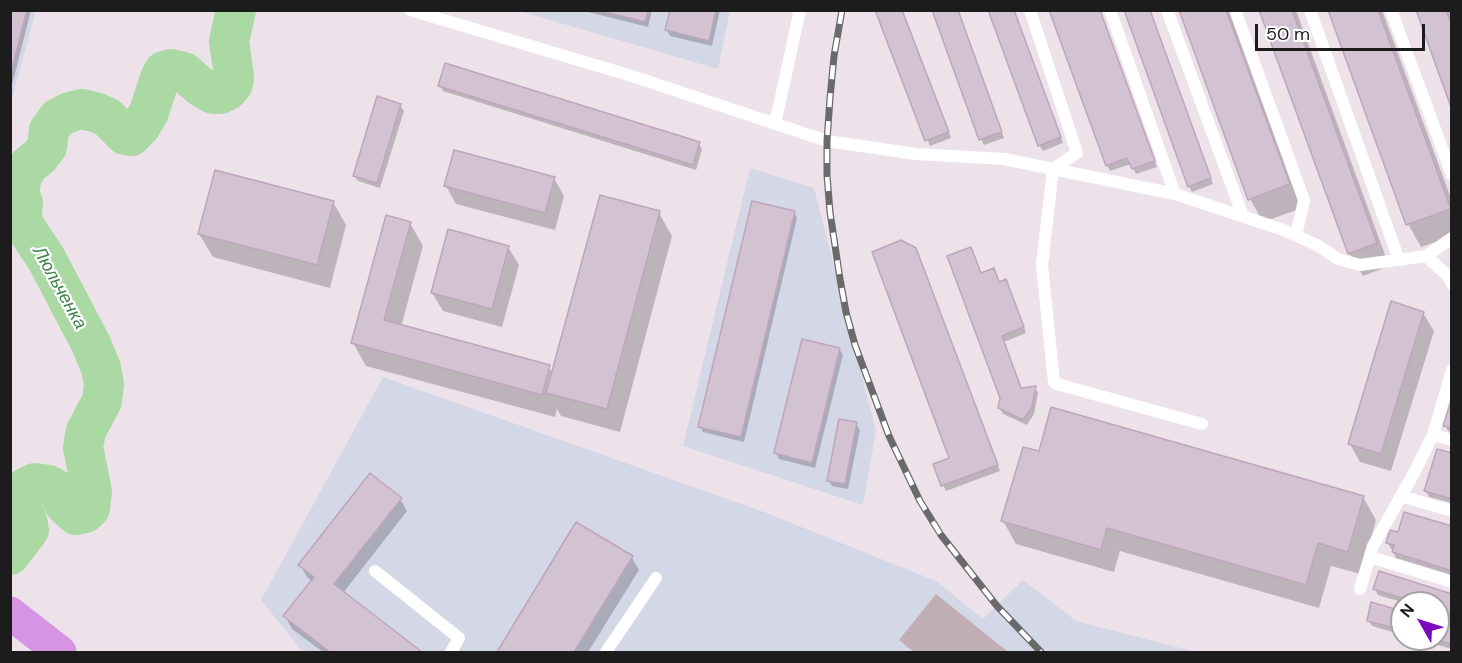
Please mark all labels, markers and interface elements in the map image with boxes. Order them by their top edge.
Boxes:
scale bar [1258,12,1428,50]
text: 50 m [1266,22,1310,46]
water label: Люльченка [27,243,91,333]
north arrow [1390,591,1450,651]
text: N [1395,599,1419,622]

